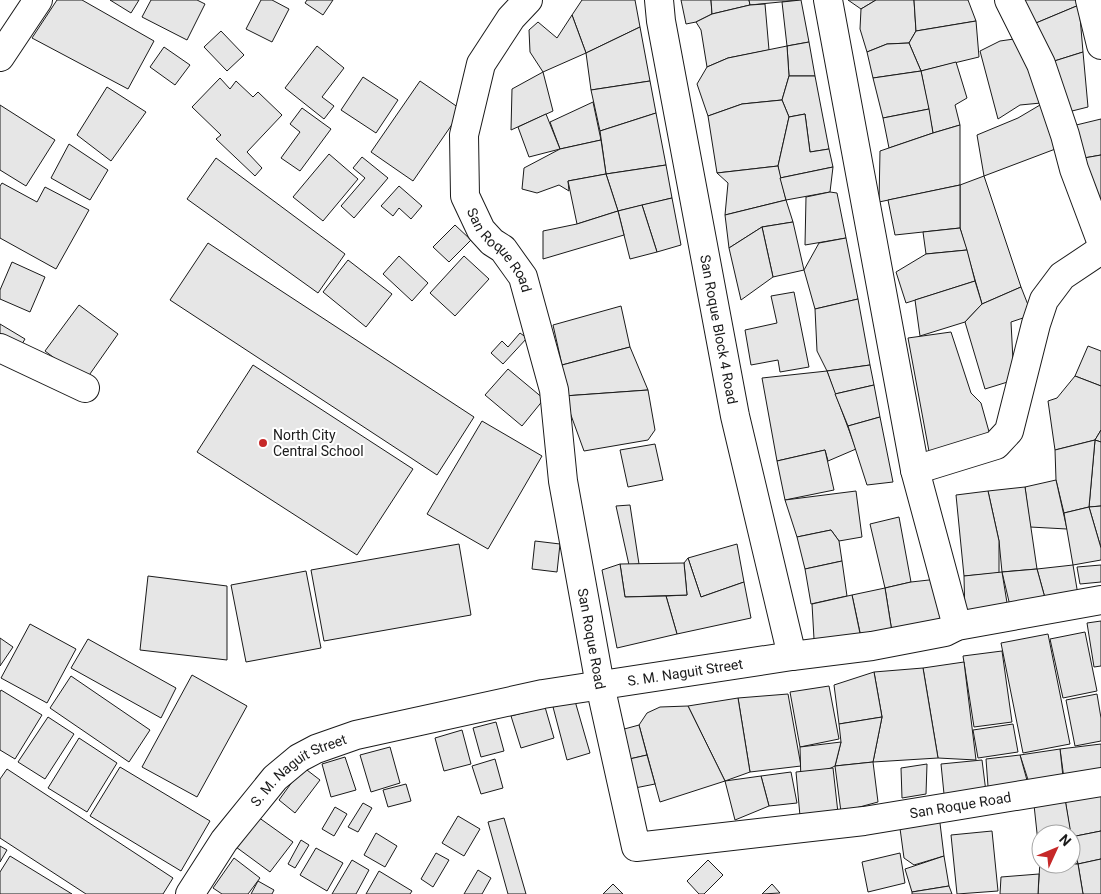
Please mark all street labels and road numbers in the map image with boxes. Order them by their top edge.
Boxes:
street label: San Roque Road [464,205,535,294]
street label: San Roque Block 4 Road [697,253,741,406]
street label: San Roque Road [575,587,609,691]
street label: S. M. Naguit Street [626,656,744,689]
street label: S. M. Naguit Street [247,731,349,810]
street label: San Roque Road [908,789,1012,821]

